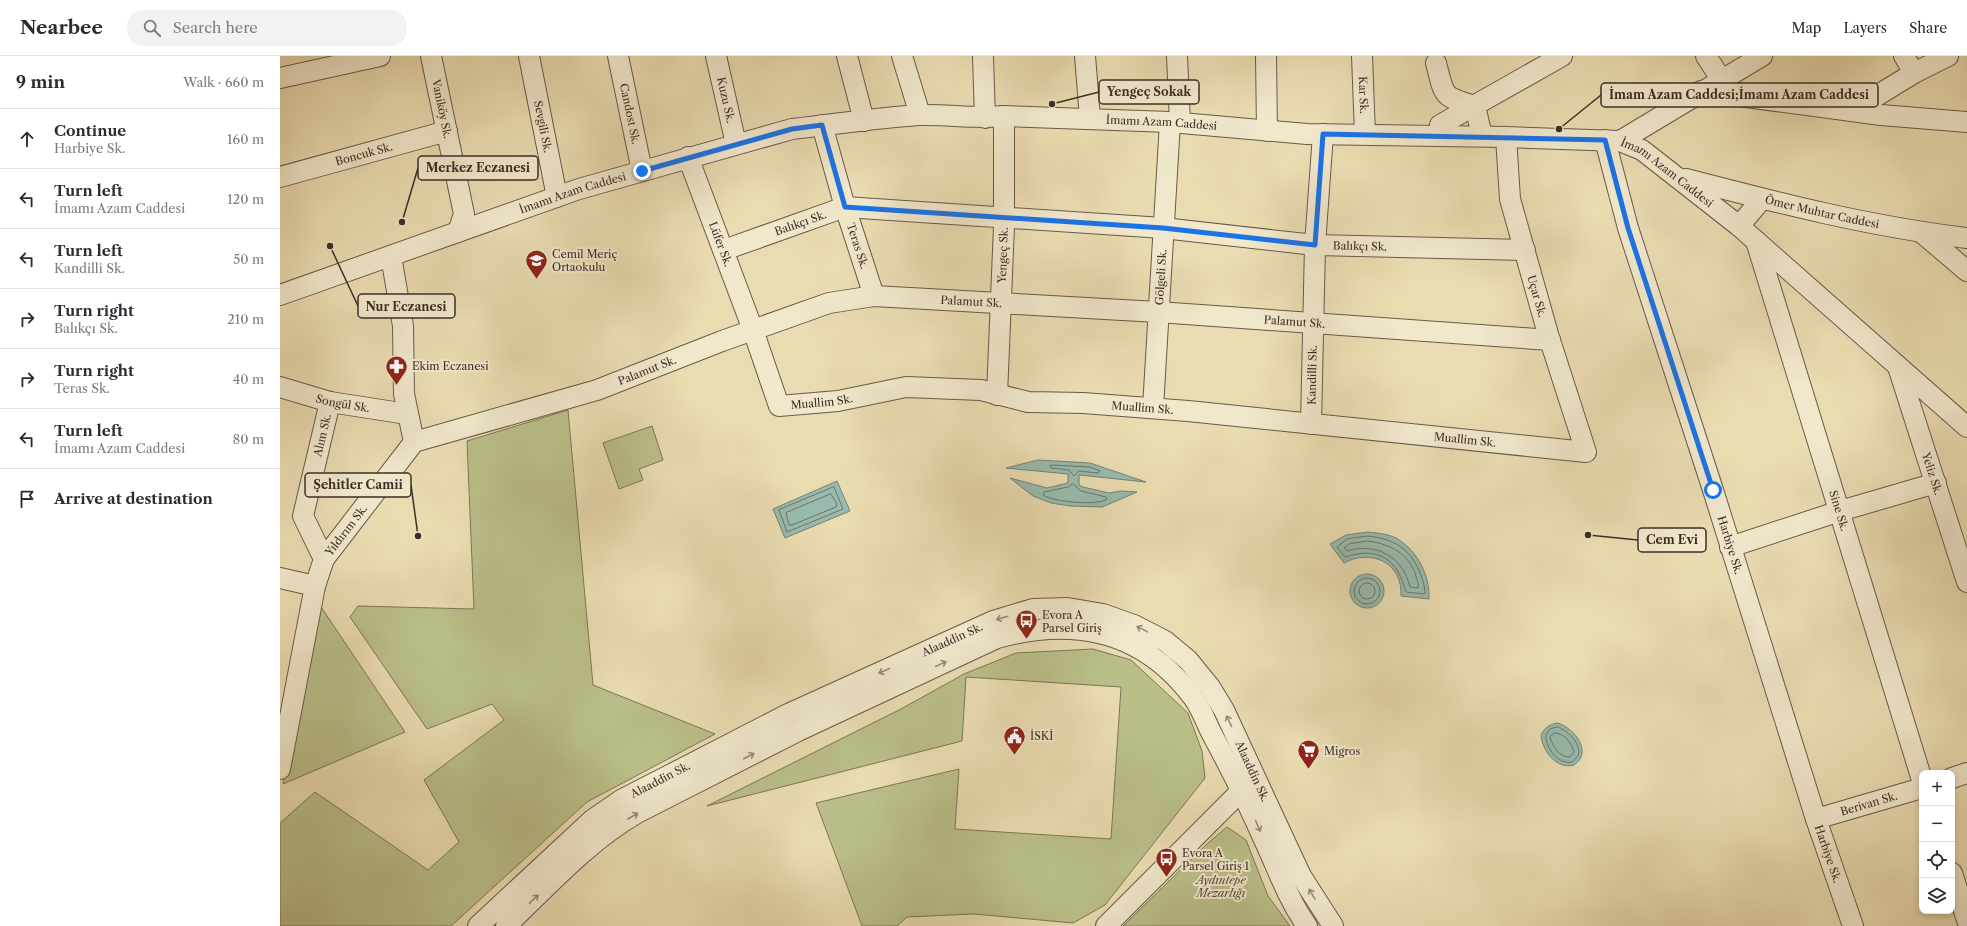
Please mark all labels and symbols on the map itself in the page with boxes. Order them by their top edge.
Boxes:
street label: Kuzu Sk. [714,76,738,124]
street label: Kar Sk. [1356,76,1371,114]
street label: Vaniköy Sk. [429,77,455,140]
callout: Yengeç Sokak [1099,80,1199,104]
street label: Candost Sk. [617,82,643,146]
callout: İmam Azam Caddesi;İmamı Azam Caddesi [1601,83,1878,107]
text: Yengeç Sokak [1106,84,1192,99]
text: İmam Azam Caddesi;İmamı Azam Caddesi [1609,86,1870,102]
street label: Sevgili Sk. [531,99,555,154]
street label: İmamı Azam Caddesi [1106,112,1218,133]
street label: İmamı Azam Caddesi [1619,134,1717,211]
street label: Boncuk Sk. [334,139,394,168]
callout: Merkez Eczanesi [418,156,538,180]
text: Merkez Eczanesi [426,160,531,175]
route end [633,162,651,180]
street label: İmamı Azam Caddesi [517,169,628,217]
street label: Ömer Muhtar Caddesi [1763,191,1881,231]
street label: Balıkçı Sk. [772,207,828,239]
street label: Lüfer Sk. [706,220,736,269]
street label: Teras Sk. [844,221,872,271]
street label: Yengeç Sk. [995,227,1011,284]
street label: Balıkçı Sk. [1333,238,1387,254]
school or university icon: Cemil Meriç Ortaokulu [524,247,550,280]
place label: Cemil Meriç Ortaokulu [552,247,617,274]
street label: Gölgeli Sk. [1152,249,1169,306]
street label: Uçar Sk. [1524,273,1550,319]
street label: Palamut Sk. [940,293,1003,310]
callout: Nur Eczanesi [358,294,455,318]
text: Nur Eczanesi [365,299,447,314]
street label: Palamut Sk. [1263,313,1326,331]
street label: Kandilli Sk. [1304,345,1320,405]
pharmacy icon: Ekim Eczanesi [383,353,409,386]
street label: Palamut Sk. [616,353,678,388]
place label: Ekim Eczanesi [412,359,489,373]
street label: Songül Sk. [314,391,371,415]
street label: Muallim Sk. [790,391,854,412]
street label: Muallim Sk. [1111,398,1174,417]
street label: Alım Sk. [310,412,334,459]
street label: Muallim Sk. [1433,429,1497,450]
street label: Yeliz Sk. [1919,450,1946,497]
callout: Şehitler Camii [305,473,411,497]
text: Şehitler Camii [313,477,403,492]
route start [1704,481,1722,499]
street label: Sine Sk. [1826,488,1852,533]
street label: Yıldırım Sk. [321,502,370,559]
street label: Harbiye Sk. [1714,514,1746,576]
callout: Cem Evi [1638,528,1706,552]
text: Cem Evi [1646,532,1699,547]
bus stop icon: Evora A Parsel Giriş [1014,608,1040,641]
place label: Evora A Parsel Giriş [1042,608,1102,635]
one-way arrow [996,615,1009,622]
street label: Alaaddin Sk. [919,620,985,660]
one-way arrow [1136,625,1148,632]
one-way arrow [935,660,947,667]
one-way arrow [878,668,890,675]
one-way arrow [1225,715,1232,727]
public building icon: İSKİ [1001,723,1027,756]
place label: İSKİ [1030,728,1053,743]
street label: Alaaddin Sk. [1232,738,1273,804]
supermarket icon: Migros [1296,738,1322,771]
place label: Migros [1324,744,1360,758]
one-way arrow [742,752,754,760]
street label: Alaaddin Sk. [627,759,693,801]
street label: Berivan Sk. [1839,789,1899,819]
one-way arrow [627,811,639,819]
one-way arrow [1255,819,1262,831]
street label: Harbiye Sk. [1812,823,1845,885]
bus stop icon: Evora A Parsel Giriş 1 [1154,846,1180,879]
place label: Evora A Parsel Giriş 1 [1182,846,1250,873]
park label: Aydıntepe Mezarlığı [1194,873,1246,900]
one-way arrow [1307,888,1315,900]
one-way arrow [529,894,539,904]

